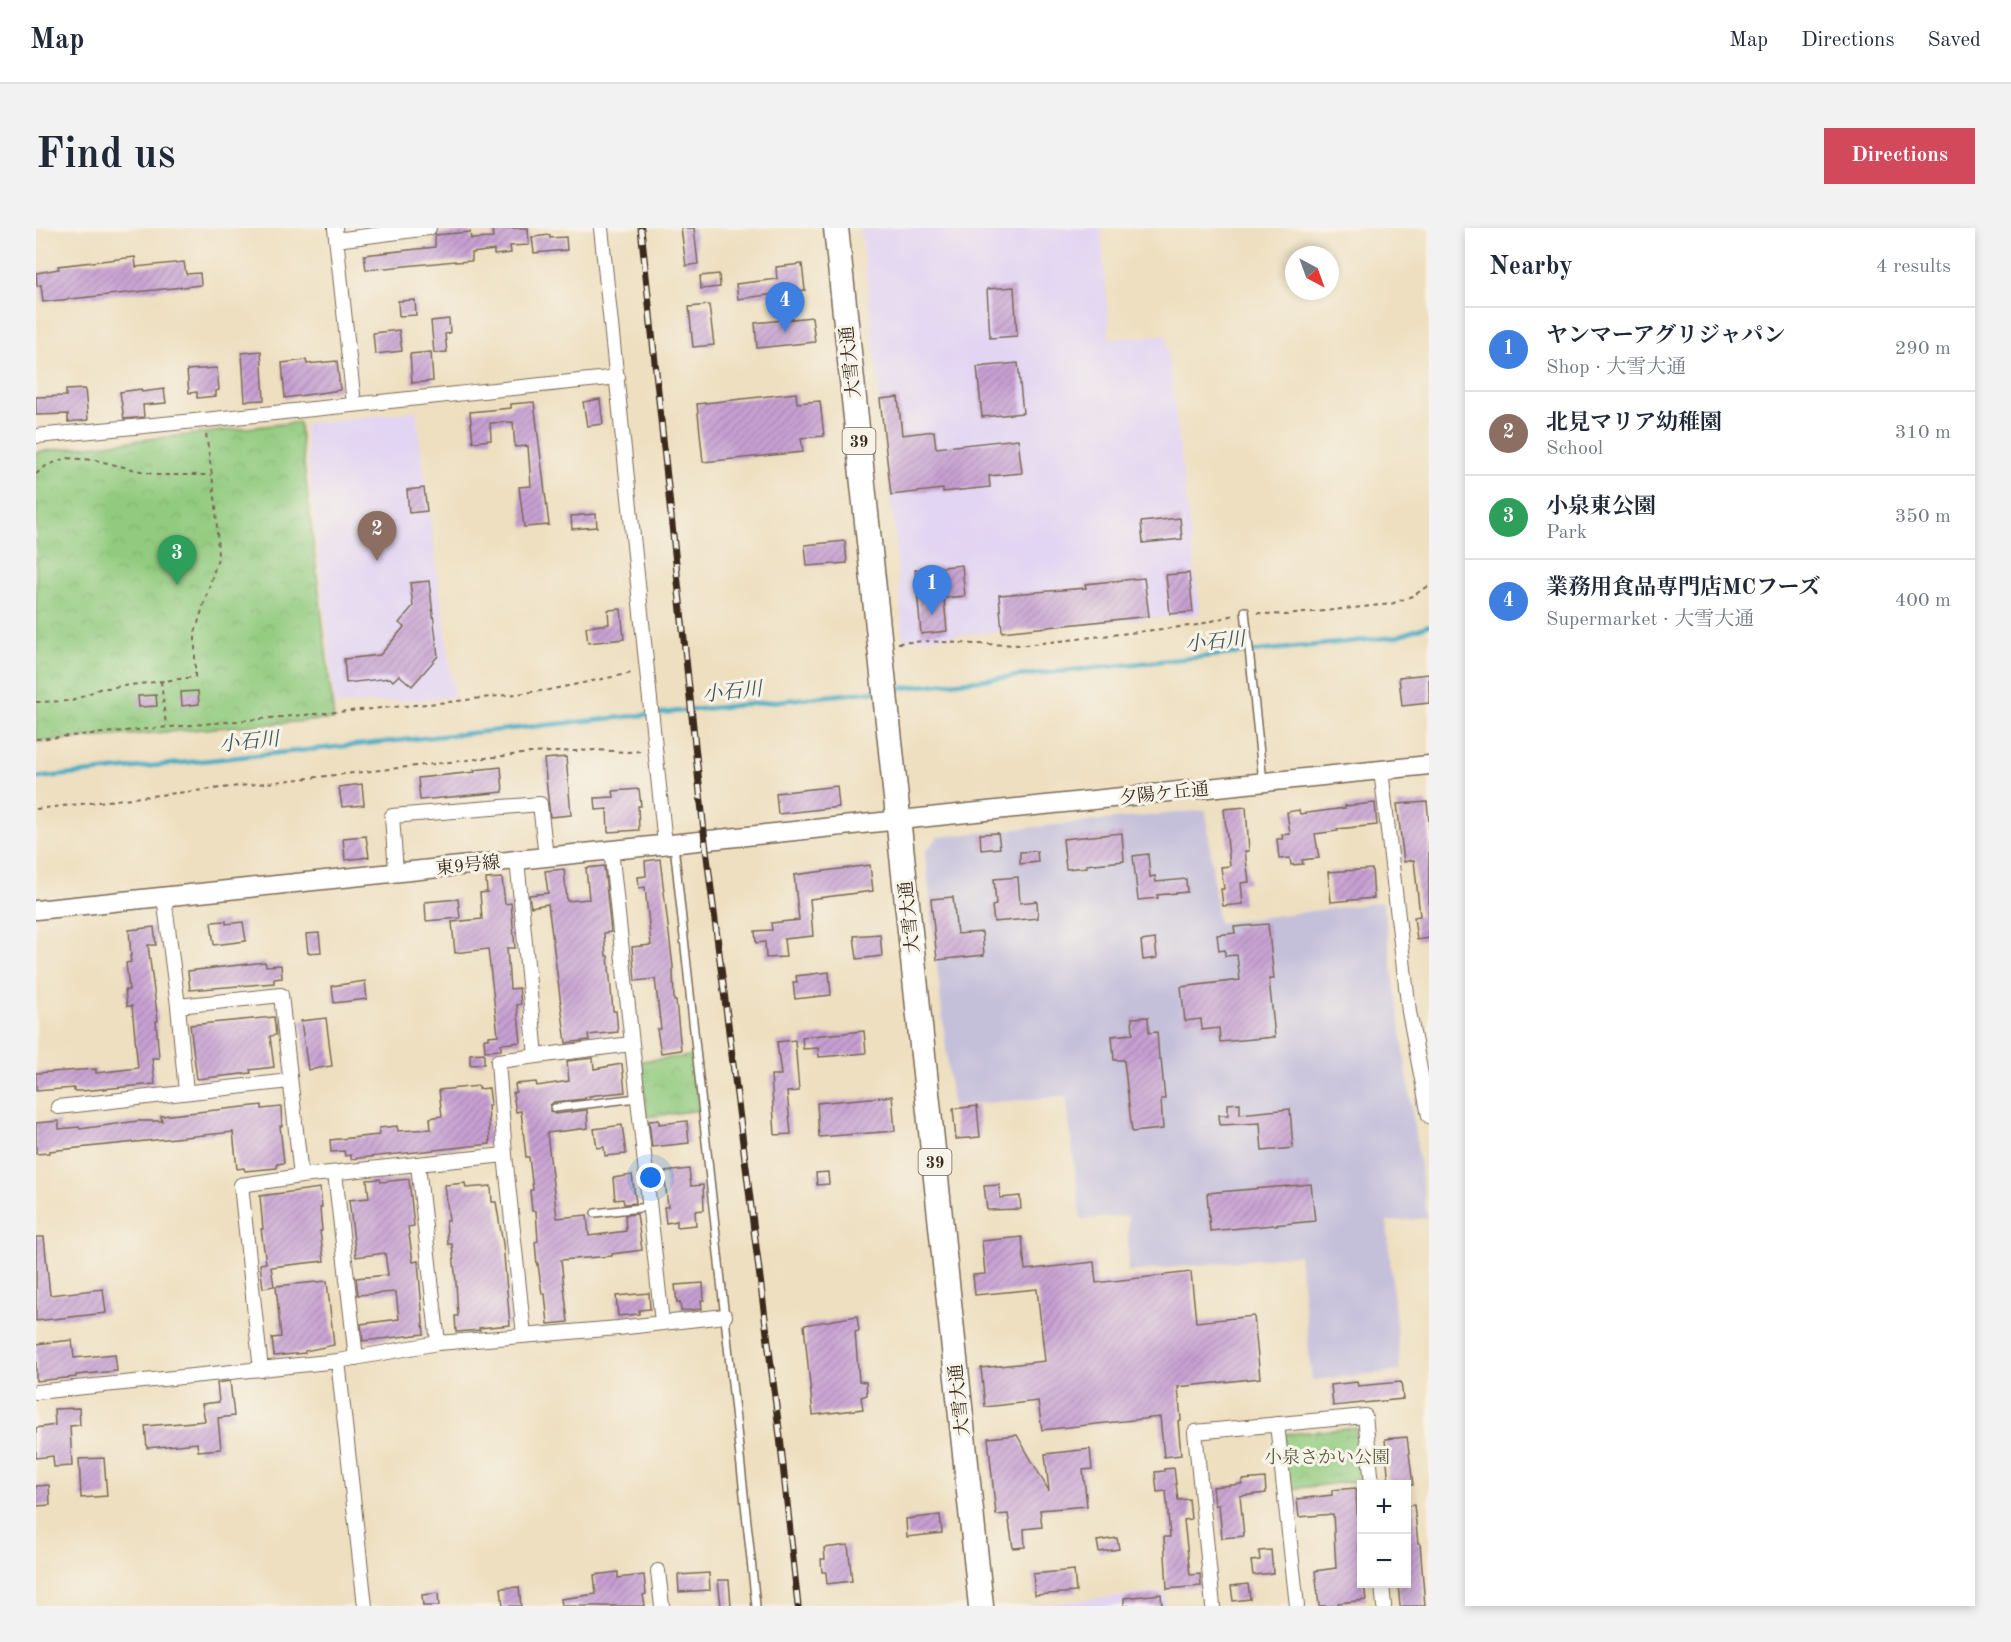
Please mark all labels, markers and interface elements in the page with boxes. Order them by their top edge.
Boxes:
text: Map [30,27,84,55]
text: Map [1729,30,1768,51]
text: Directions [1801,30,1895,51]
text: Saved [1928,30,1981,51]
button: Directions [1824,128,1975,184]
text: Find us [36,135,175,177]
north arrow [1285,246,1339,300]
text: Nearby [1489,254,1573,280]
text: 4 results [1876,257,1951,277]
pin: 4 [766,282,804,332]
street label: 大雪大通 [836,325,864,399]
text: ヤンマーアグリジャパン [1546,325,1786,347]
text: 1 [1503,339,1514,359]
text: 290 m [1895,339,1951,359]
text: Shop · 大雪大通 [1546,358,1686,378]
text: 北見マリア幼稚園 [1546,412,1722,434]
text: 2 [1503,423,1514,443]
text: 310 m [1895,423,1951,443]
road number: 39 [842,428,876,454]
text: School [1546,439,1603,459]
text: 小泉東公園 [1546,496,1656,518]
text: 3 [1503,507,1514,527]
text: 350 m [1895,507,1951,527]
pin: 2 [358,512,396,561]
text: Park [1546,523,1587,543]
pin: 3 [158,536,196,585]
pin: 1 [912,566,952,615]
text: 業務用食品専門店MCフーズ [1546,577,1820,599]
text: 4 [1503,591,1514,611]
text: 400 m [1895,591,1951,611]
text: Supermarket · 大雪大通 [1546,610,1754,630]
water label: 小石川 [1184,628,1248,656]
water label: 小石川 [701,678,765,706]
water label: 小石川 [218,728,282,756]
street label: 夕陽ケ丘通 [1118,778,1210,808]
street label: 東9号線 [435,852,501,878]
street label: 大雪大通 [895,880,923,954]
road number: 39 [918,1149,952,1175]
your location [636,1163,665,1192]
street label: 大雪大通 [945,1363,973,1437]
park label: 小泉さかい公園 [1264,1447,1390,1467]
map controls [1357,1480,1411,1588]
button: + [1357,1480,1411,1534]
button: − [1357,1534,1411,1588]

